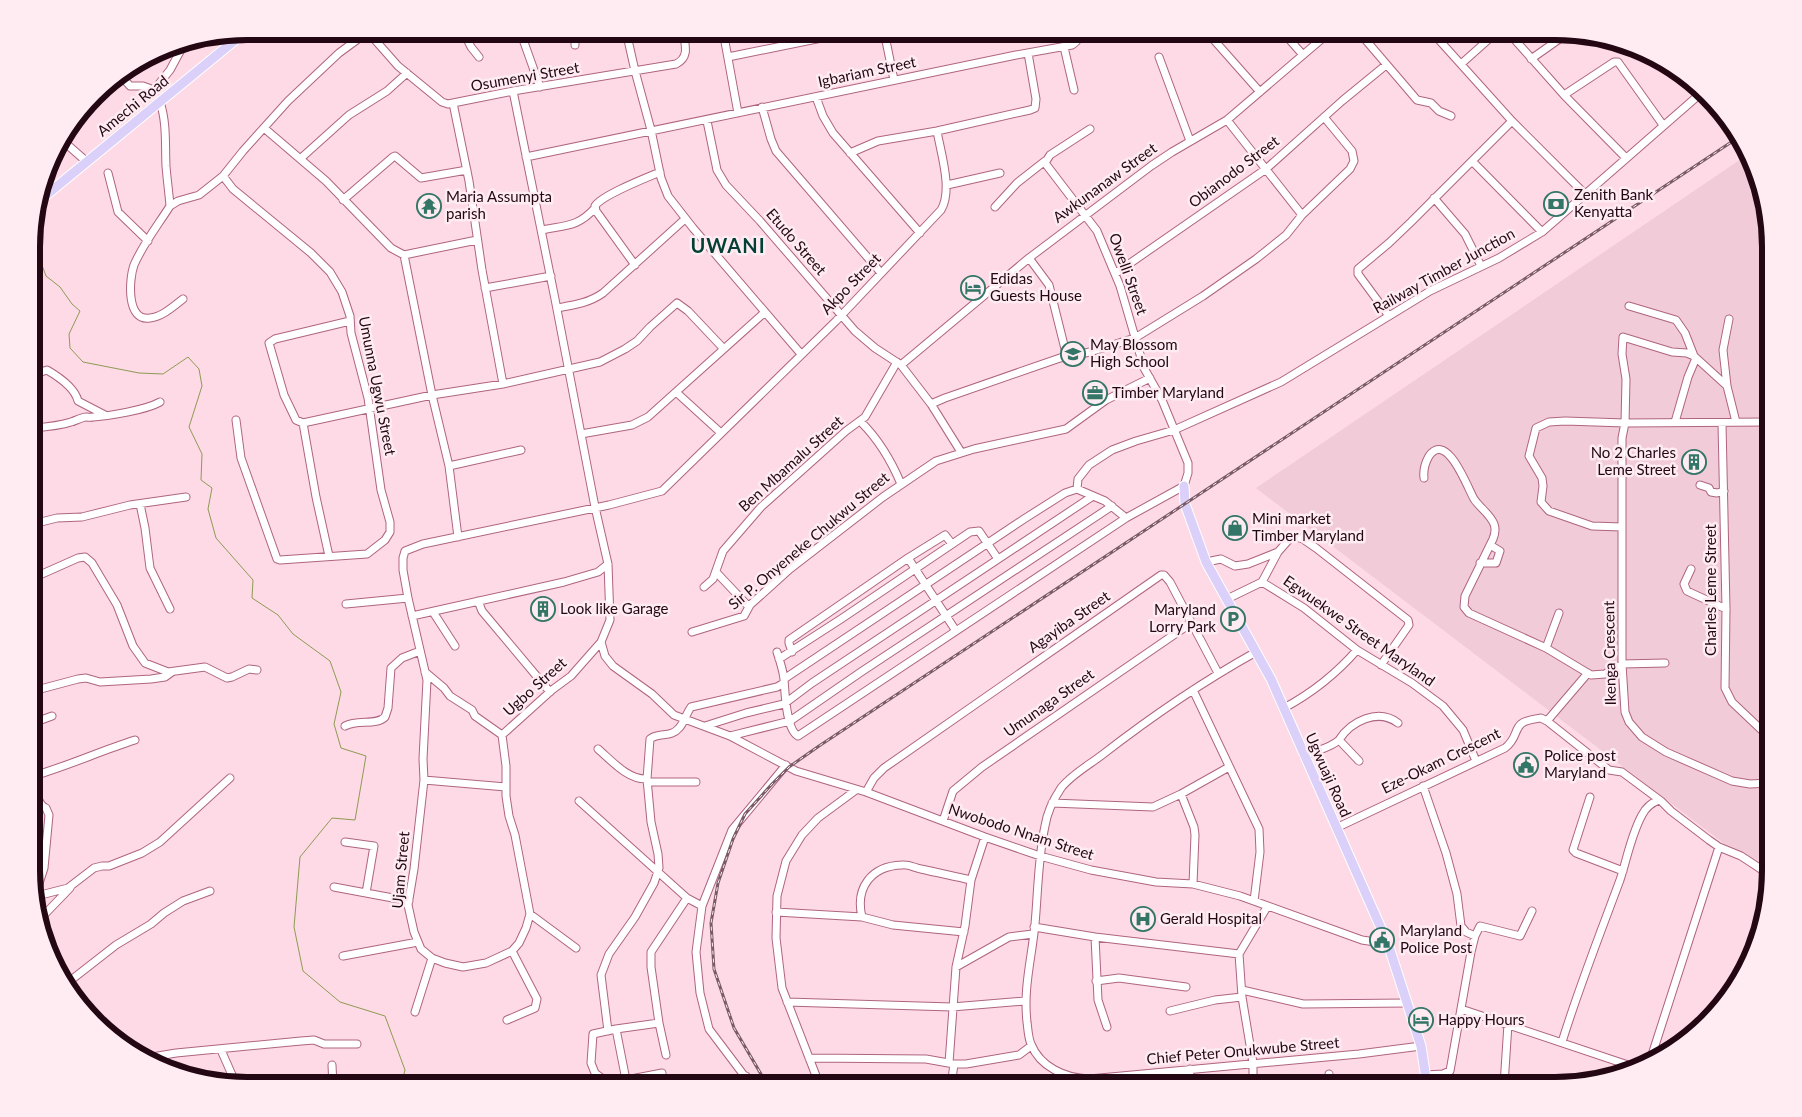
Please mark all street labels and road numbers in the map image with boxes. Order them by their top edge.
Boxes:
street label: Igbariam Street [816,52,918,90]
street label: Osumenyi Street [469,58,581,94]
street label: Amechi Road [93,71,172,139]
street label: Obianodo Street [1185,131,1283,211]
street label: Awkunanaw Street [1049,138,1160,226]
street label: Etudo Street [763,204,831,279]
street label: Railway Timber Junction [1369,224,1518,317]
street label: Owelli Street [1106,230,1152,318]
street label: Akpo Street [817,249,884,318]
street label: Umunna Ugwu Street [356,315,400,458]
street label: Ben Mbamalu Street [734,411,847,515]
street label: Sir P. Onyeneke Chukwu Street [724,467,893,613]
street label: Charles Leme Street [1701,524,1719,656]
street label: Egwuekwe Street Maryland [1280,571,1439,689]
street label: Agayiba Street [1024,586,1113,656]
street label: Ikenga Crescent [1599,600,1619,706]
street label: Ugbo Street [499,653,570,719]
street label: Umunaga Street [1000,664,1097,740]
street label: Eze-Okam Crescent [1378,723,1504,797]
street label: Ugwuaji Road [1302,730,1356,820]
street label: Nwobodo Nnam Street [946,799,1097,863]
street label: Ujam Street [388,830,412,909]
street label: Chief Peter Onukwube Street [1146,1033,1341,1067]

